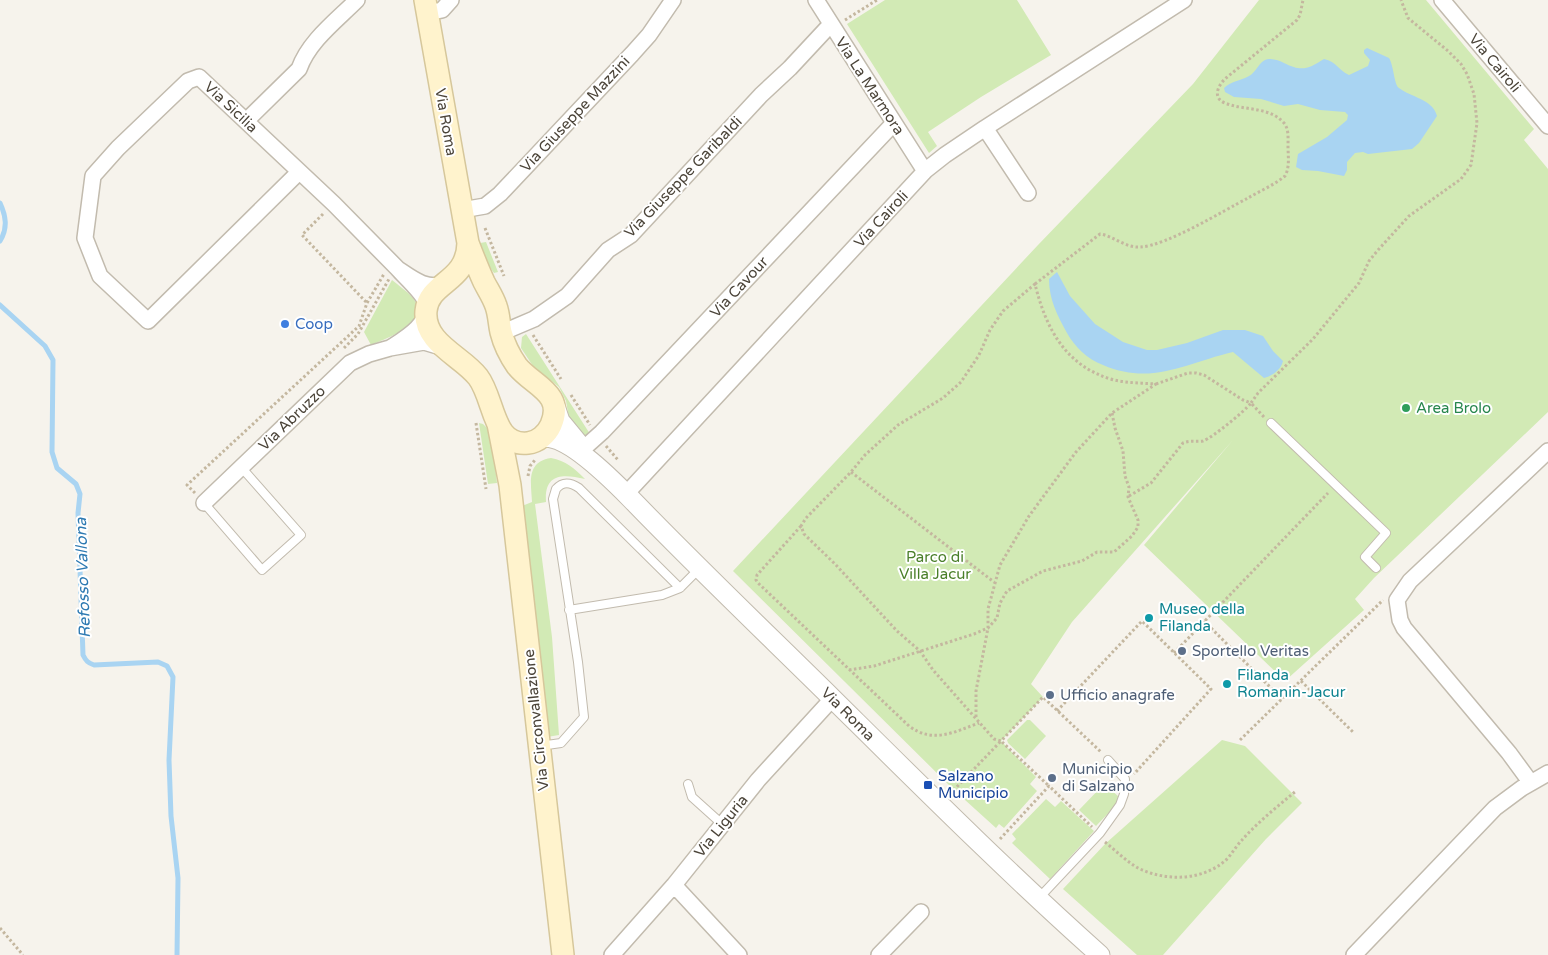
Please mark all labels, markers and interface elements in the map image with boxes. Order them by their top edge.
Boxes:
street label: Via Cairoli [1465,30,1525,96]
street label: Via La Marmora [832,34,908,138]
street label: Via Giuseppe Mazzini [517,52,633,176]
street label: Via Sicilia [200,78,262,136]
street label: Via Roma [431,87,461,157]
street label: Via Giuseppe Garibaldi [620,113,746,241]
street label: Via Cairoli [850,187,912,251]
street label: Via Cavour [706,253,772,321]
place label: Coop [295,315,333,333]
marker: Coop [279,318,291,330]
street label: Via Abruzzo [255,382,329,454]
place label: Area Brolo [1416,399,1491,417]
marker: Area Brolo [1400,402,1412,414]
water label: Refosso Vallona [71,516,95,639]
park label: Parco di Villa Jacur [899,548,971,583]
place label: Museo della Filanda [1159,600,1245,635]
marker: Museo della Filanda [1143,612,1155,624]
place label: Sportello Veritas [1192,642,1309,660]
marker: Sportello Veritas [1176,645,1188,657]
street label: Via Circonvallazione [520,648,552,792]
place label: Filanda Romanin-Jacur [1237,666,1346,701]
marker: Filanda Romanin-Jacur [1221,678,1233,690]
street label: Via Roma [817,683,879,745]
place label: Ufficio anagrafe [1060,686,1175,704]
marker: Ufficio anagrafe [1044,689,1056,701]
place label: Municipio di Salzano [1062,760,1135,795]
place label: Salzano Municipio [938,767,1008,802]
marker: Municipio di Salzano [1046,772,1058,784]
marker: Salzano Municipio [922,779,934,791]
street label: Via Liguria [690,791,752,861]

